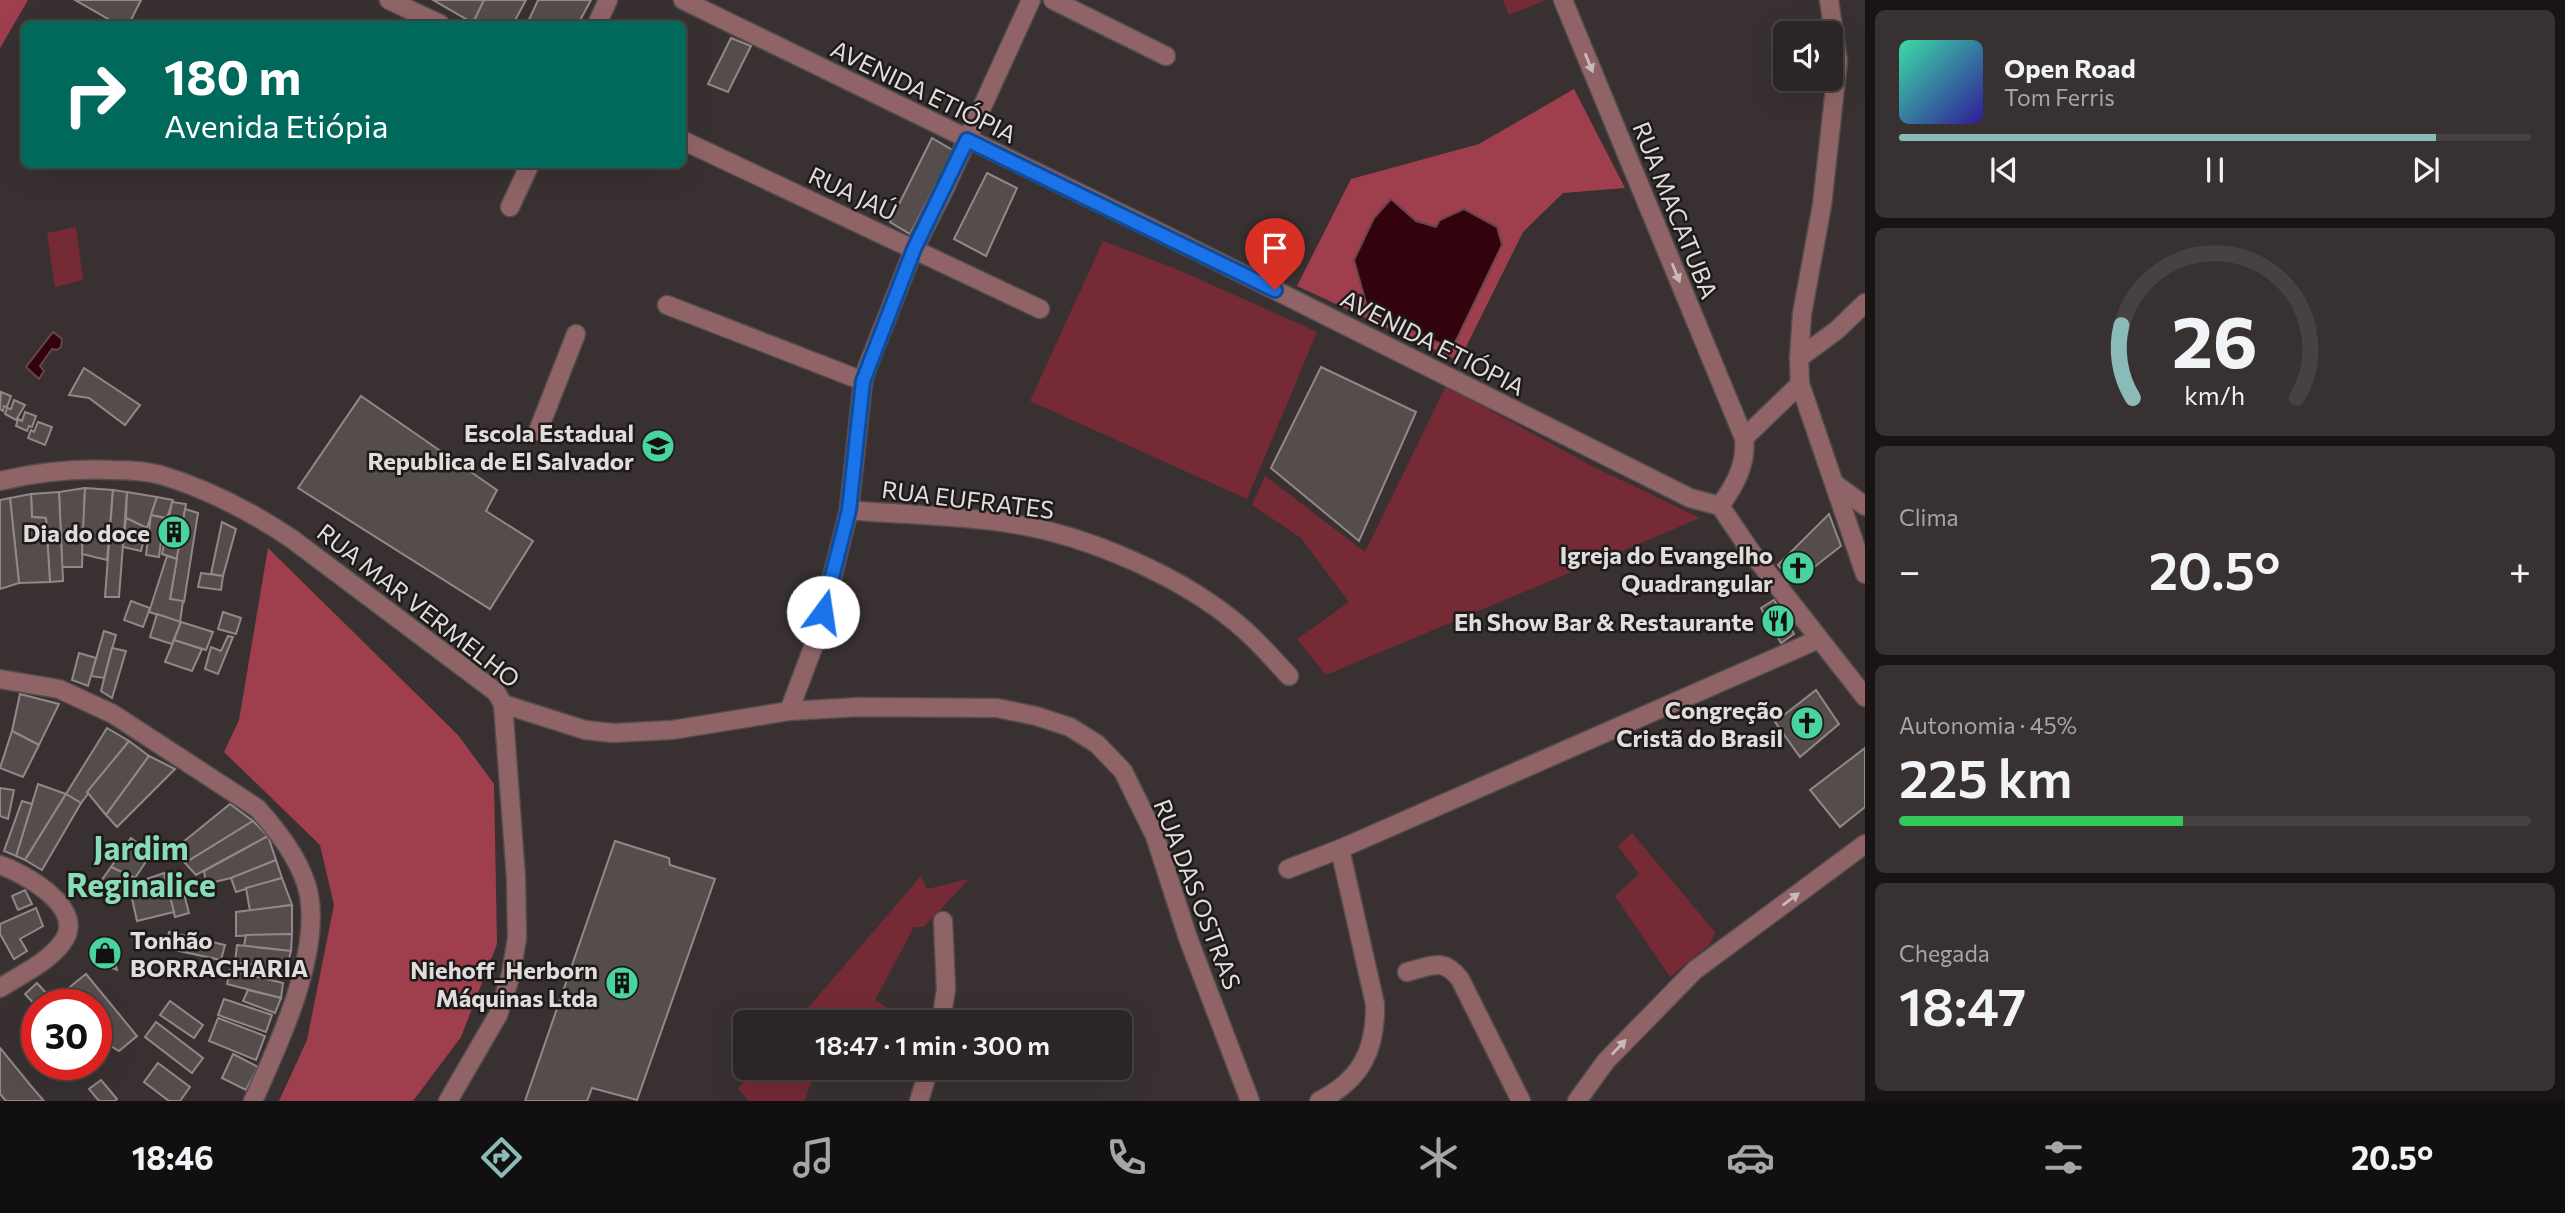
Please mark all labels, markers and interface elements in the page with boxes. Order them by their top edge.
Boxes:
map controls [1773,21,1843,91]
button: sound [1773,21,1843,91]
street label: AVENIDA ETIÓPIA [827,34,1021,148]
text: 180 m [164,45,301,105]
icon: right [49,49,140,140]
text: Open Road [2004,52,2136,83]
one-way arrow [1584,53,1595,74]
text: Tom Ferris [2004,83,2115,111]
text: Avenida Etiópia [164,105,389,145]
street label: RUA MACATUBA [1627,117,1725,303]
icon: previous [1985,151,2023,189]
icon: pause [2196,151,2234,189]
icon: next [2407,151,2445,189]
street label: RUA JAÚ [804,160,902,226]
pin [1245,218,1305,290]
icon: arrive [1256,229,1294,267]
one-way arrow [1671,263,1682,284]
street label: AVENIDA ETIÓPIA [1336,283,1530,401]
text: 26 [2172,295,2258,384]
text: km/h [2185,380,2245,410]
place label: Escola Estadual Republica de El Salvador [367,418,634,475]
school or university icon: Escola Estadual Republica de El Salvador [639,427,677,465]
street label: RUA EUFRATES [880,474,1056,524]
text: Clima [1899,503,1959,531]
building icon: Dia do doce [155,513,193,551]
street label: RUA MAR VERMELHO [312,517,526,693]
place label: Dia do doce [23,518,150,547]
text: 20.5° [2149,537,2280,601]
place label: Igreja do Evangelho Quadrangular [1560,540,1773,597]
text: − [1899,546,1921,593]
text: + [2509,546,2531,593]
church icon: Igreja do Evangelho Quadrangular [1779,549,1817,587]
position arrow [786,575,860,649]
restaurant icon: Eh Show Bar & Restaurante [1759,602,1797,640]
place label: Eh Show Bar & Restaurante [1454,607,1754,636]
place label: Congreção Cristã do Brasil [1616,695,1783,752]
church icon: Congreção Cristã do Brasil [1788,704,1826,742]
text: Autonomia · 45% [1899,711,2077,739]
text: 225 km [1899,745,2072,809]
street label: RUA DAS OSTRAS [1148,795,1248,993]
district label: Jardim Reginalice [66,827,216,904]
one-way arrow [1782,892,1800,906]
place label: Tonhão BORRACHARIA [130,925,308,982]
shop icon: Tonhão BORRACHARIA [86,934,124,972]
text: Chegada [1899,939,1990,967]
place label: Niehoff_Herborn Máquinas Ltda [410,955,598,1012]
building icon: Niehoff_Herborn Máquinas Ltda [603,964,641,1002]
text: 18:47 [1899,973,2026,1037]
speed limit sign: 30 [21,989,112,1080]
text: 18:47 · 1 min · 300 m [815,1029,1050,1060]
one-way arrow [1611,1039,1628,1056]
icon: directions [477,1133,526,1182]
icon: music [789,1133,838,1182]
icon: phone [1102,1133,1151,1182]
icon: climate [1414,1133,1463,1182]
icon: car [1726,1133,1775,1182]
icon: filters [2039,1133,2088,1182]
text: 18:46 [132,1137,214,1177]
text: 20.5° [2351,1137,2433,1177]

